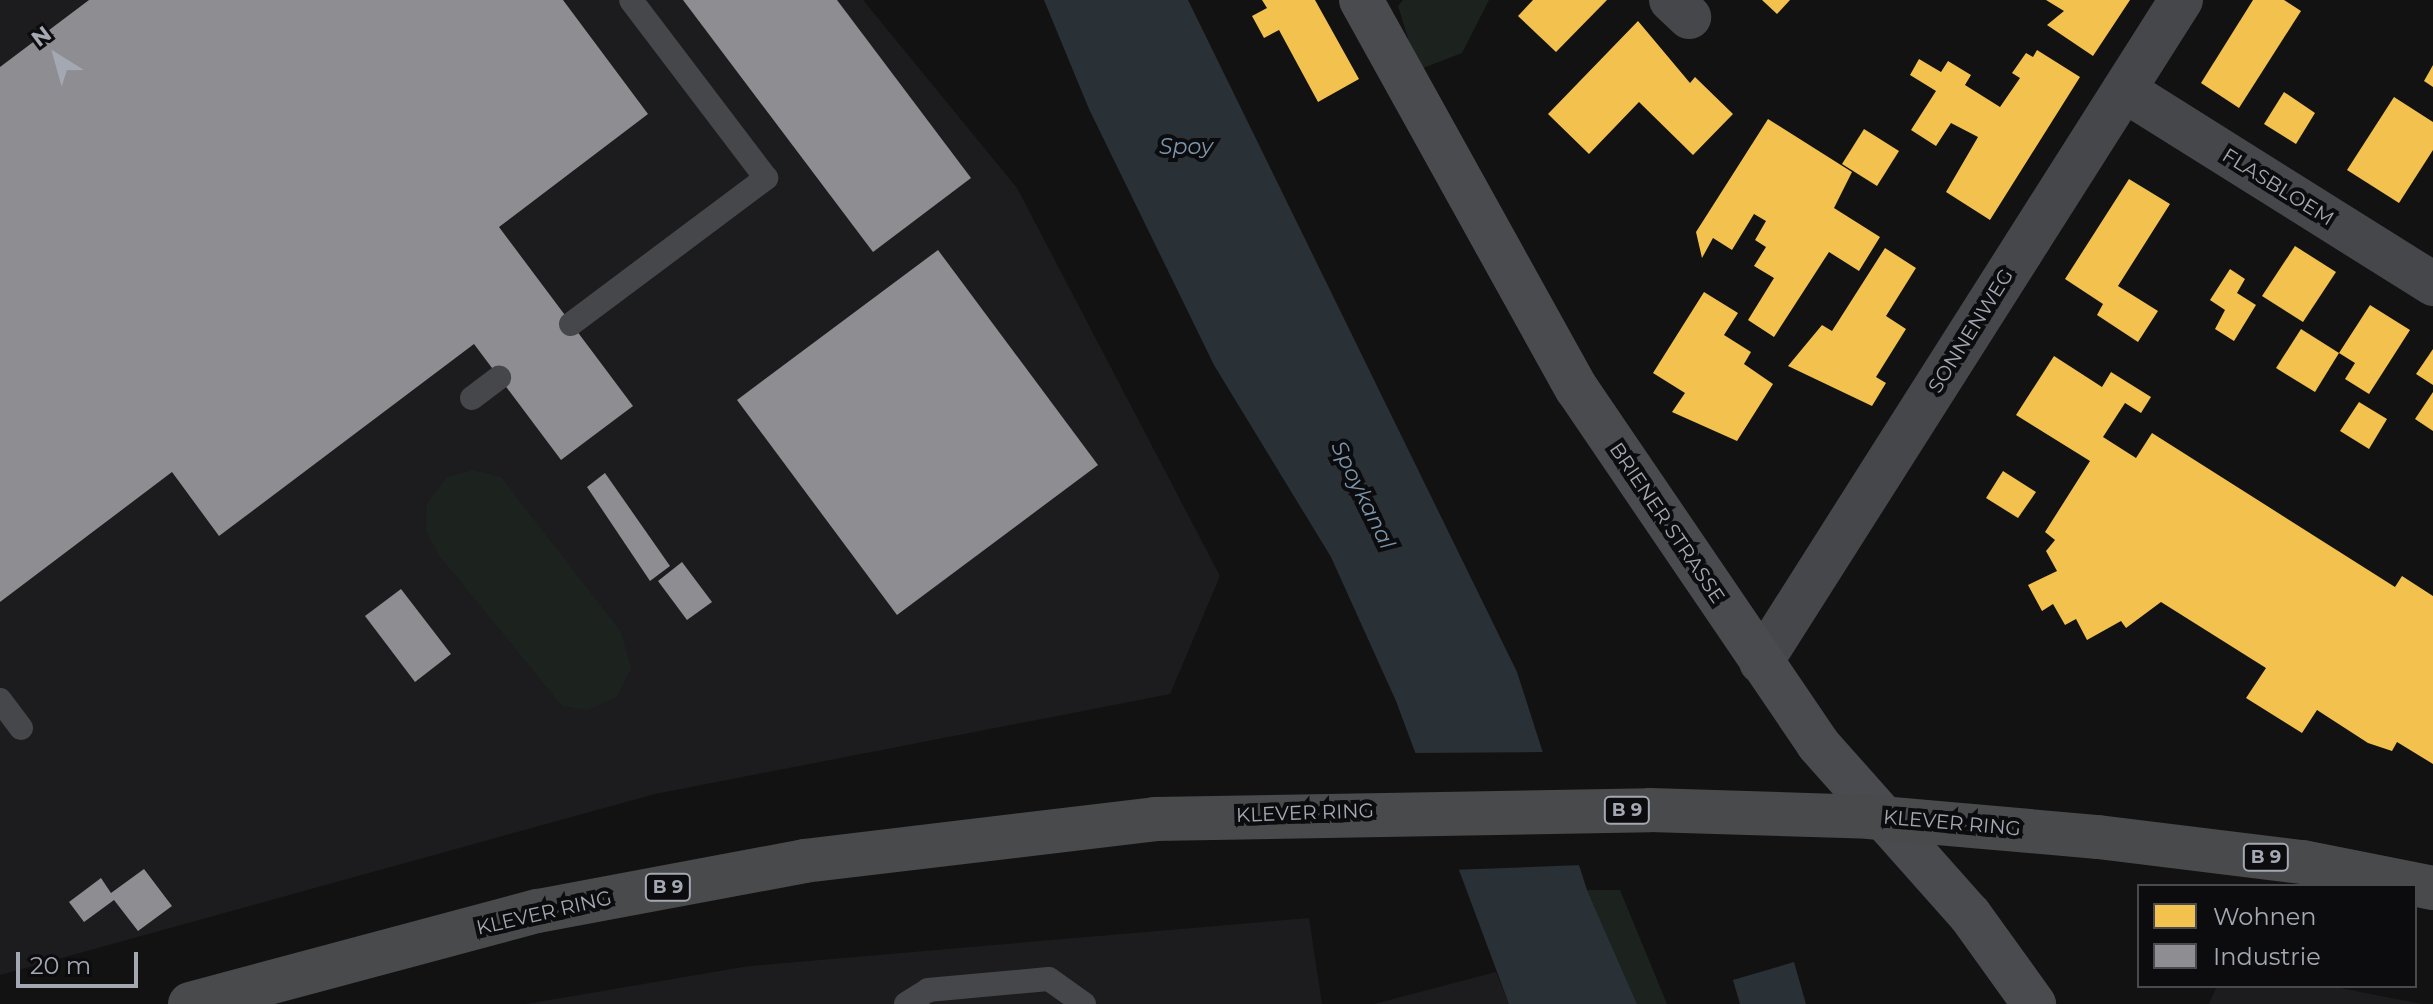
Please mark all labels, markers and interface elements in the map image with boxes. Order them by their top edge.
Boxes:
north arrow [16,16,96,96]
text: N [26,20,56,53]
water label: Spoy [1159,134,1213,160]
street label: FLASBLOEM [2218,143,2338,231]
street label: SONNENWEG [1923,265,2019,397]
water label: Spoykanal [1325,437,1401,553]
street label: BRIENER STRASSE [1604,438,1730,608]
road number: B 9 [1603,796,1651,824]
street label: KLEVER RING [1236,799,1374,827]
street label: KLEVER RING [1882,805,2022,841]
road number: B 9 [2242,843,2290,871]
road number: B 9 [644,873,692,901]
legend [2137,884,2417,988]
street label: KLEVER RING [474,886,614,940]
text: Wohnen [2213,902,2317,931]
scale bar [20,936,142,986]
text: Industrie [2213,942,2321,971]
text: 20 m [30,951,91,980]

